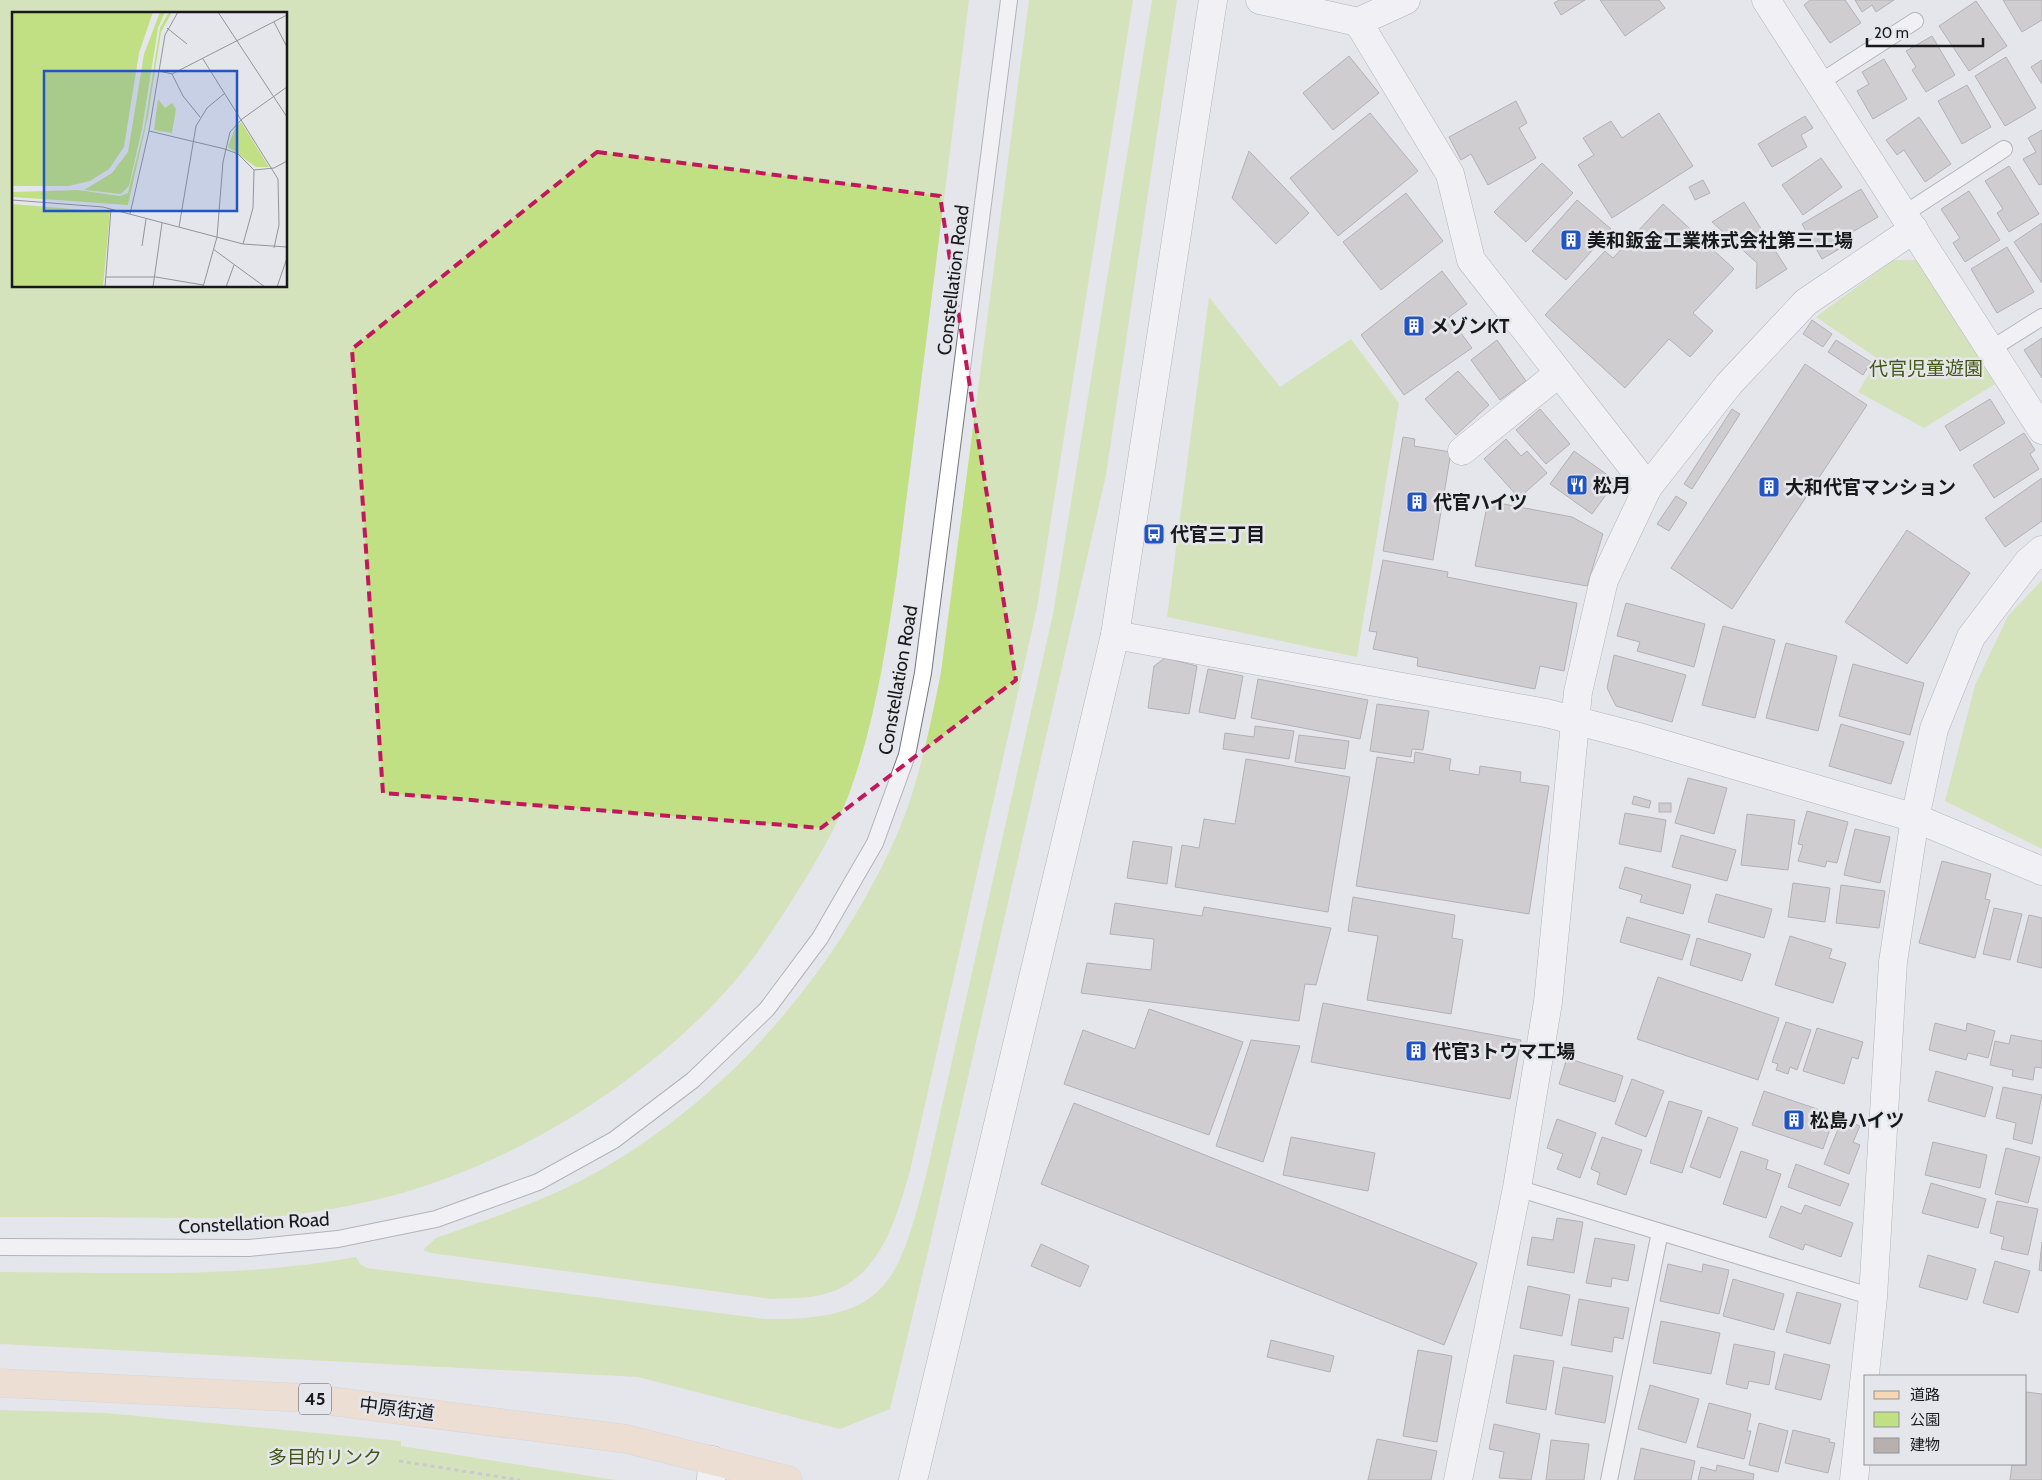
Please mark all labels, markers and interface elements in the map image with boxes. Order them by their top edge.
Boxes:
inset map [12,12,288,288]
scale bar [1867,15,1983,47]
text: 20 m [1874,24,1909,42]
street label: Constellation Road [932,203,974,357]
building icon: 美和鈑金工業株式会社第三工場 [1559,228,1583,252]
place label: 美和鈑金工業株式会社第三工場 [1587,229,1853,252]
building icon: メゾンKT [1402,314,1426,338]
place label: メゾンKT [1430,315,1510,338]
park label: 代官児童遊園 [1869,357,1983,380]
restaurant icon: 松月 [1565,473,1589,497]
place label: 松月 [1593,474,1631,497]
building icon: 大和代官マンション [1757,475,1781,499]
place label: 大和代官マンション [1785,476,1956,499]
building icon: 代官ハイツ [1405,490,1429,514]
place label: 代官ハイツ [1433,491,1528,514]
bus stop icon: 代官三丁目 [1142,522,1166,546]
place label: 代官三丁目 [1170,523,1265,546]
street label: Constellation Road [874,603,922,757]
building icon: 代官3トウマ工場 [1404,1039,1428,1063]
place label: 代官3トウマ工場 [1432,1040,1575,1063]
building icon: 松島ハイツ [1782,1108,1806,1132]
place label: 松島ハイツ [1810,1109,1905,1132]
street label: Constellation Road [178,1208,330,1238]
legend [1864,1375,2027,1465]
road number: 45 [299,1384,331,1415]
text: 道路 [1910,1386,1940,1404]
street label: 中原街道 [358,1393,436,1425]
text: 公園 [1910,1411,1940,1429]
text: 建物 [1910,1436,1940,1454]
park label: 多目的リンク [268,1446,382,1469]

